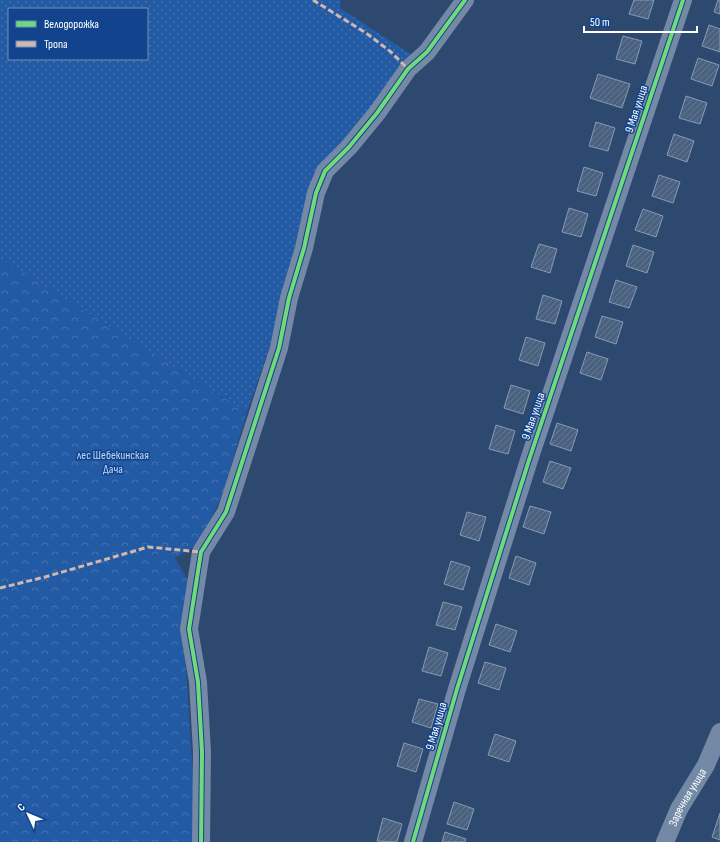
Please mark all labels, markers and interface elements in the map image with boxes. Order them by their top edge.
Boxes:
legend [8,8,148,60]
scale bar [584,8,697,34]
text: 50 m [590,15,610,30]
text: Велодорожка [44,17,99,32]
text: Тропа [44,37,68,52]
street label: 9 Мая улица [622,83,651,135]
street label: 9 Мая улица [518,390,549,442]
park label: лес Шебекинская Дача [77,448,149,477]
street label: 9 Мая улица [423,700,451,752]
street label: Заречная улица [666,766,710,829]
north arrow [8,794,48,834]
text: С [15,801,28,814]

